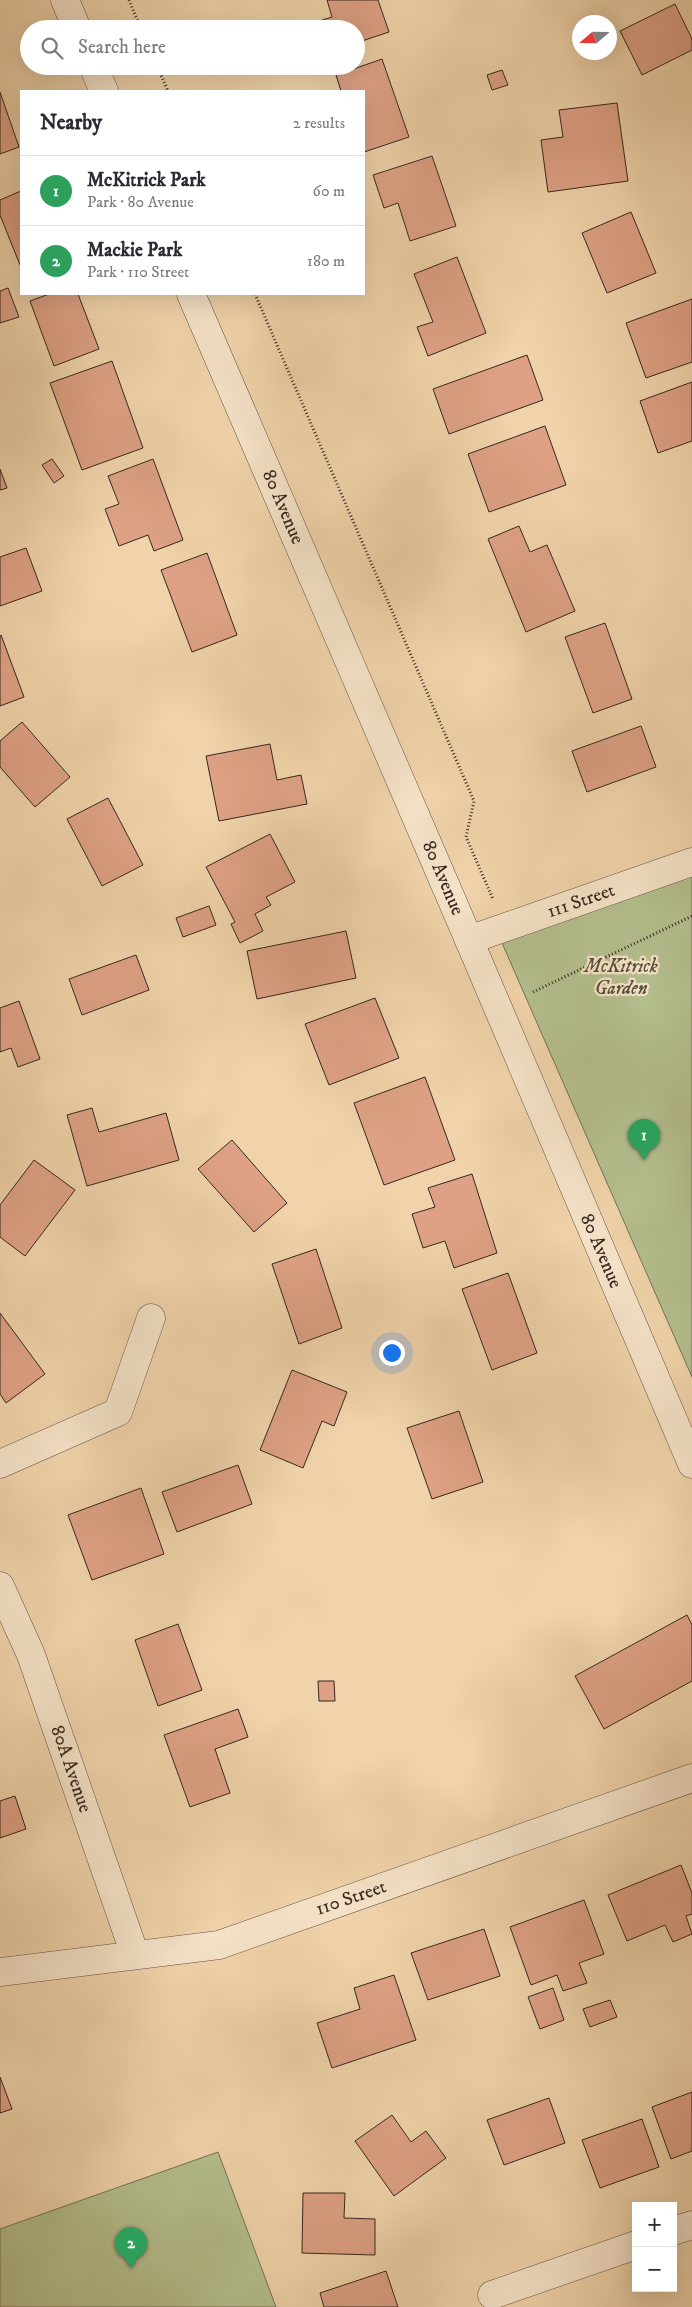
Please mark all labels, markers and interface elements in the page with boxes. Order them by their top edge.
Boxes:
north arrow [572,15,617,60]
search box [20,20,365,75]
icon: search [38,34,66,62]
text: Search here [78,36,166,59]
text: Nearby [40,110,102,136]
text: 2 results [293,113,345,133]
text: McKitrick Park [87,169,206,192]
text: 1 [53,181,59,201]
text: 60 m [313,181,345,201]
text: Park · 80 Avenue [87,192,194,212]
text: Mackie Park [87,239,182,262]
text: 2 [52,251,60,271]
text: 180 m [307,251,345,271]
text: Park · 110 Street [87,262,189,282]
street label: 80 Avenue [257,466,309,548]
street label: 80 Avenue [417,837,469,919]
street label: 111 Street [544,879,618,923]
park label: McKitrick Garden [582,955,658,1000]
pin: 1 [628,1119,660,1160]
street label: 80 Avenue [575,1210,627,1292]
your location [379,1340,405,1366]
street label: 80A Avenue [45,1722,97,1816]
street label: 110 Street [313,1875,389,1921]
map controls [632,2202,677,2292]
button: + [632,2202,677,2247]
pin: 2 [115,2227,147,2268]
button: − [632,2247,677,2292]

